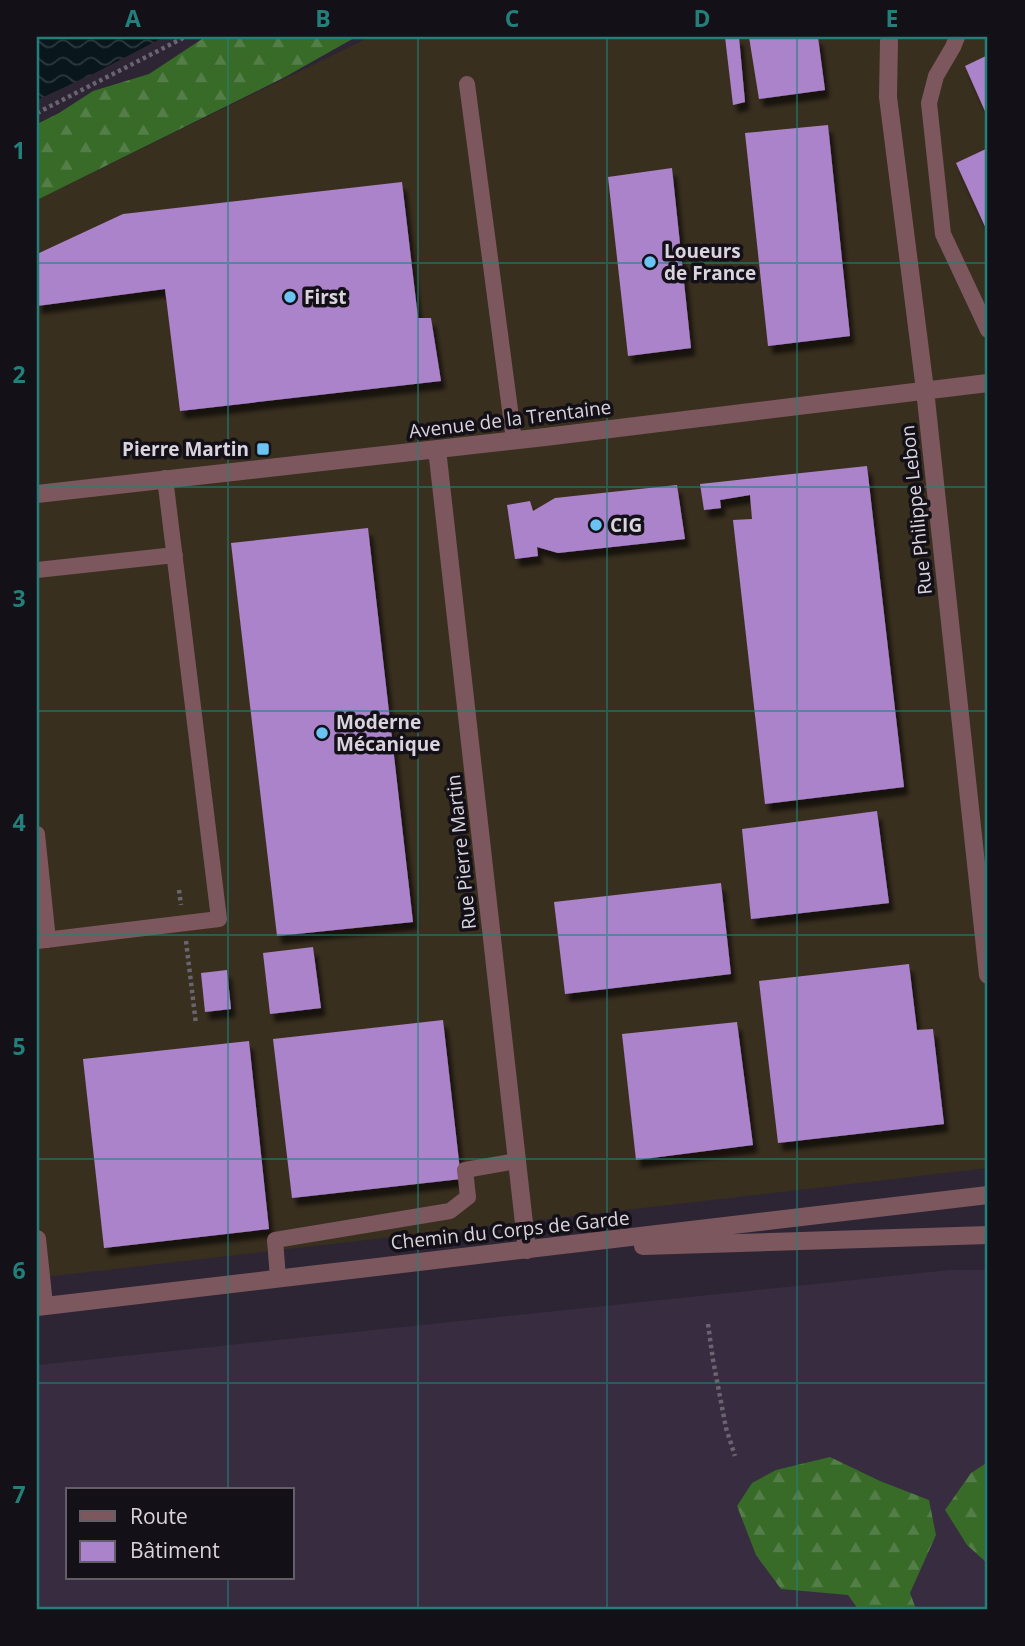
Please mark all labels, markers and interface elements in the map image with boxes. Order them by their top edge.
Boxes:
text: A [125,2,141,34]
text: B [315,2,331,34]
text: C [505,2,519,34]
text: D [693,2,711,34]
text: E [886,2,898,34]
text: 1 [12,134,26,166]
place label: Loueurs de France [664,238,756,286]
marker: Loueurs de France [642,254,658,270]
place label: First [304,284,347,310]
marker: First [282,289,298,305]
text: 2 [12,358,26,390]
street label: Avenue de la Trentaine [407,394,613,444]
street label: Rue Philippe Lebon [894,424,938,596]
place label: Pierre Martin [122,436,249,462]
marker: Pierre Martin [255,441,271,457]
place label: CIG [610,512,642,538]
marker: CIG [588,517,604,533]
text: 3 [12,582,26,614]
place label: Moderne Mécanique [336,709,440,757]
marker: Moderne Mécanique [314,725,330,741]
street label: Rue Pierre Martin [440,773,482,931]
text: 4 [12,806,26,838]
text: 5 [12,1030,26,1062]
street label: Chemin du Corps de Garde [389,1205,631,1255]
text: 6 [12,1254,26,1286]
text: 7 [12,1478,26,1510]
legend [66,1488,294,1580]
text: Route [130,1502,188,1530]
text: Bâtiment [130,1536,220,1564]

